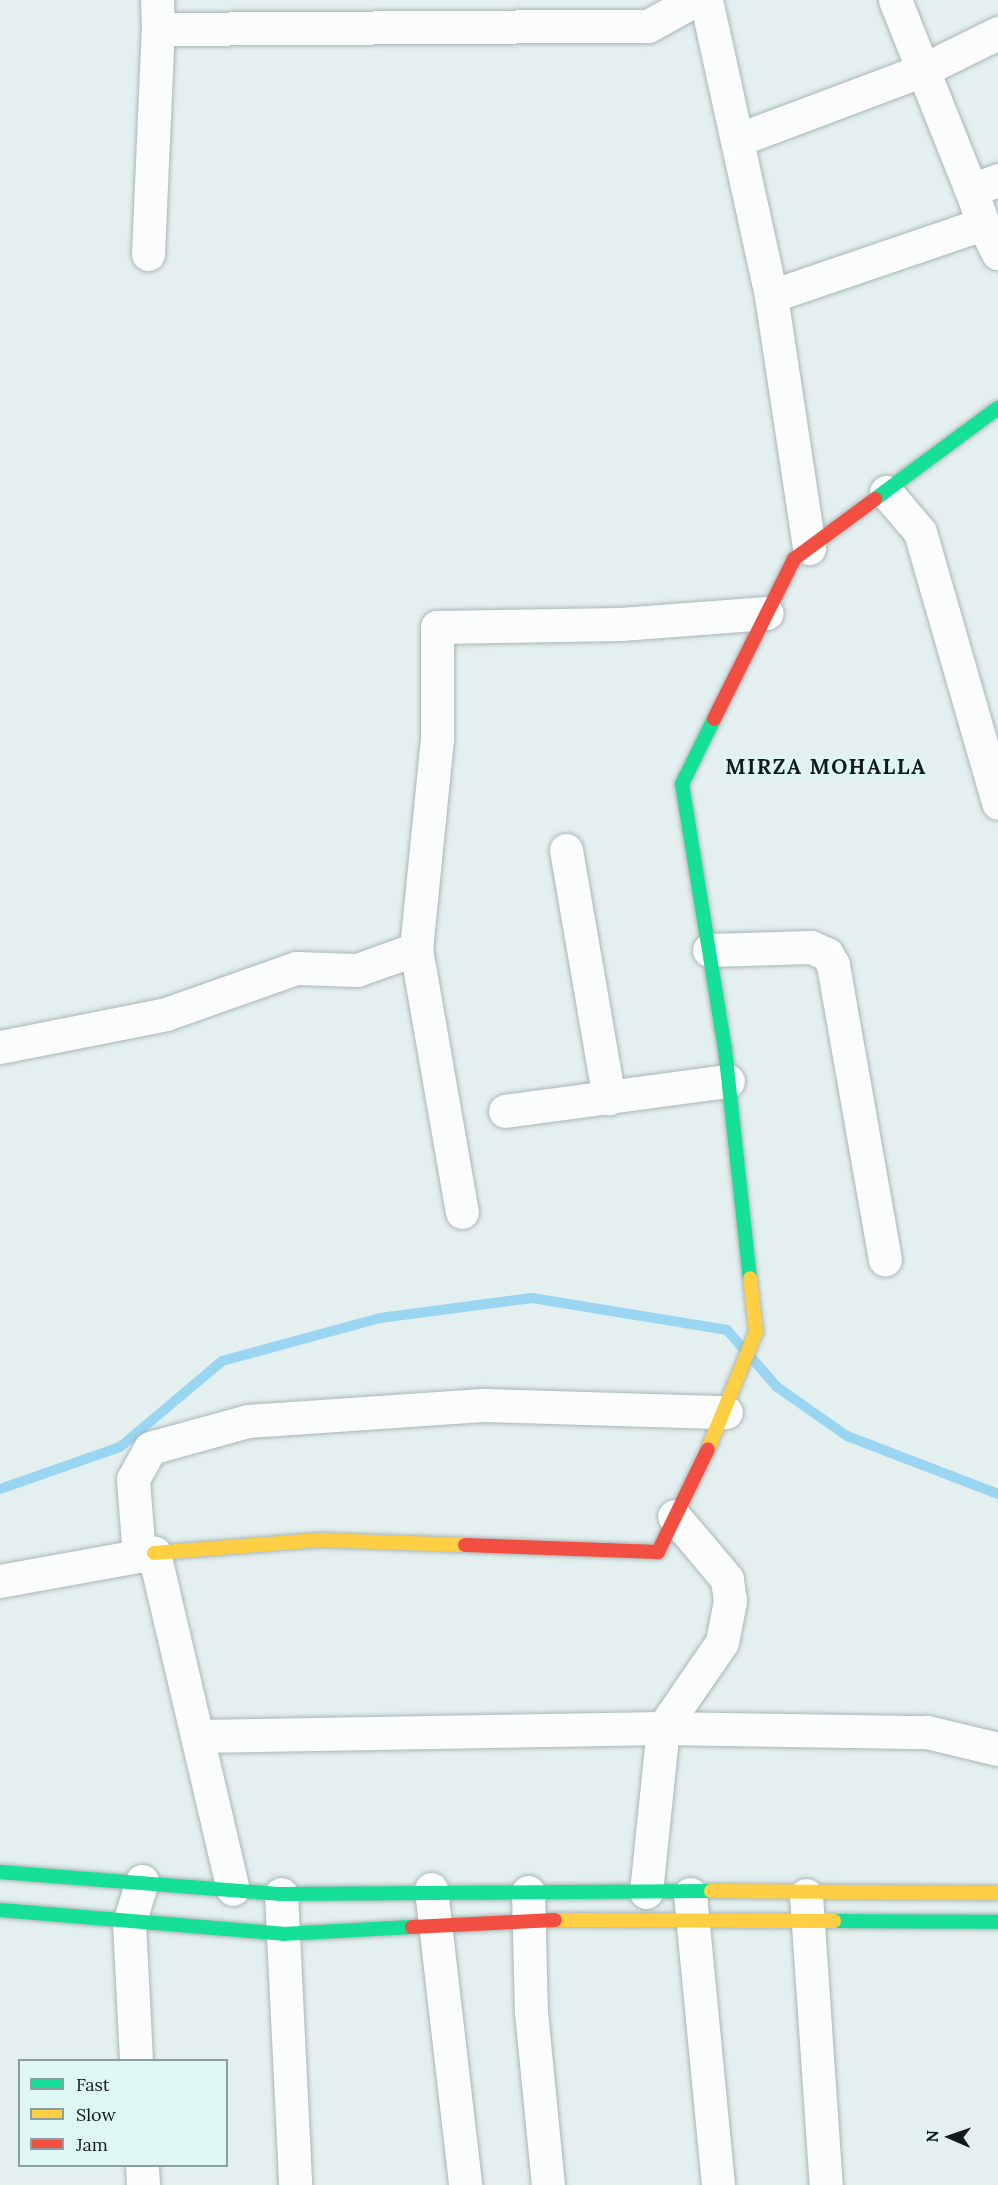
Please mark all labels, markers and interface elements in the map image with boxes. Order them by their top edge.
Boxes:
district label: MIRZA MOHALLA [725,754,927,780]
legend [18,2059,228,2167]
text: Fast [76,2073,110,2096]
text: Slow [76,2103,116,2126]
north arrow [920,2107,980,2167]
text: N [922,2130,942,2143]
text: Jam [76,2133,108,2156]

